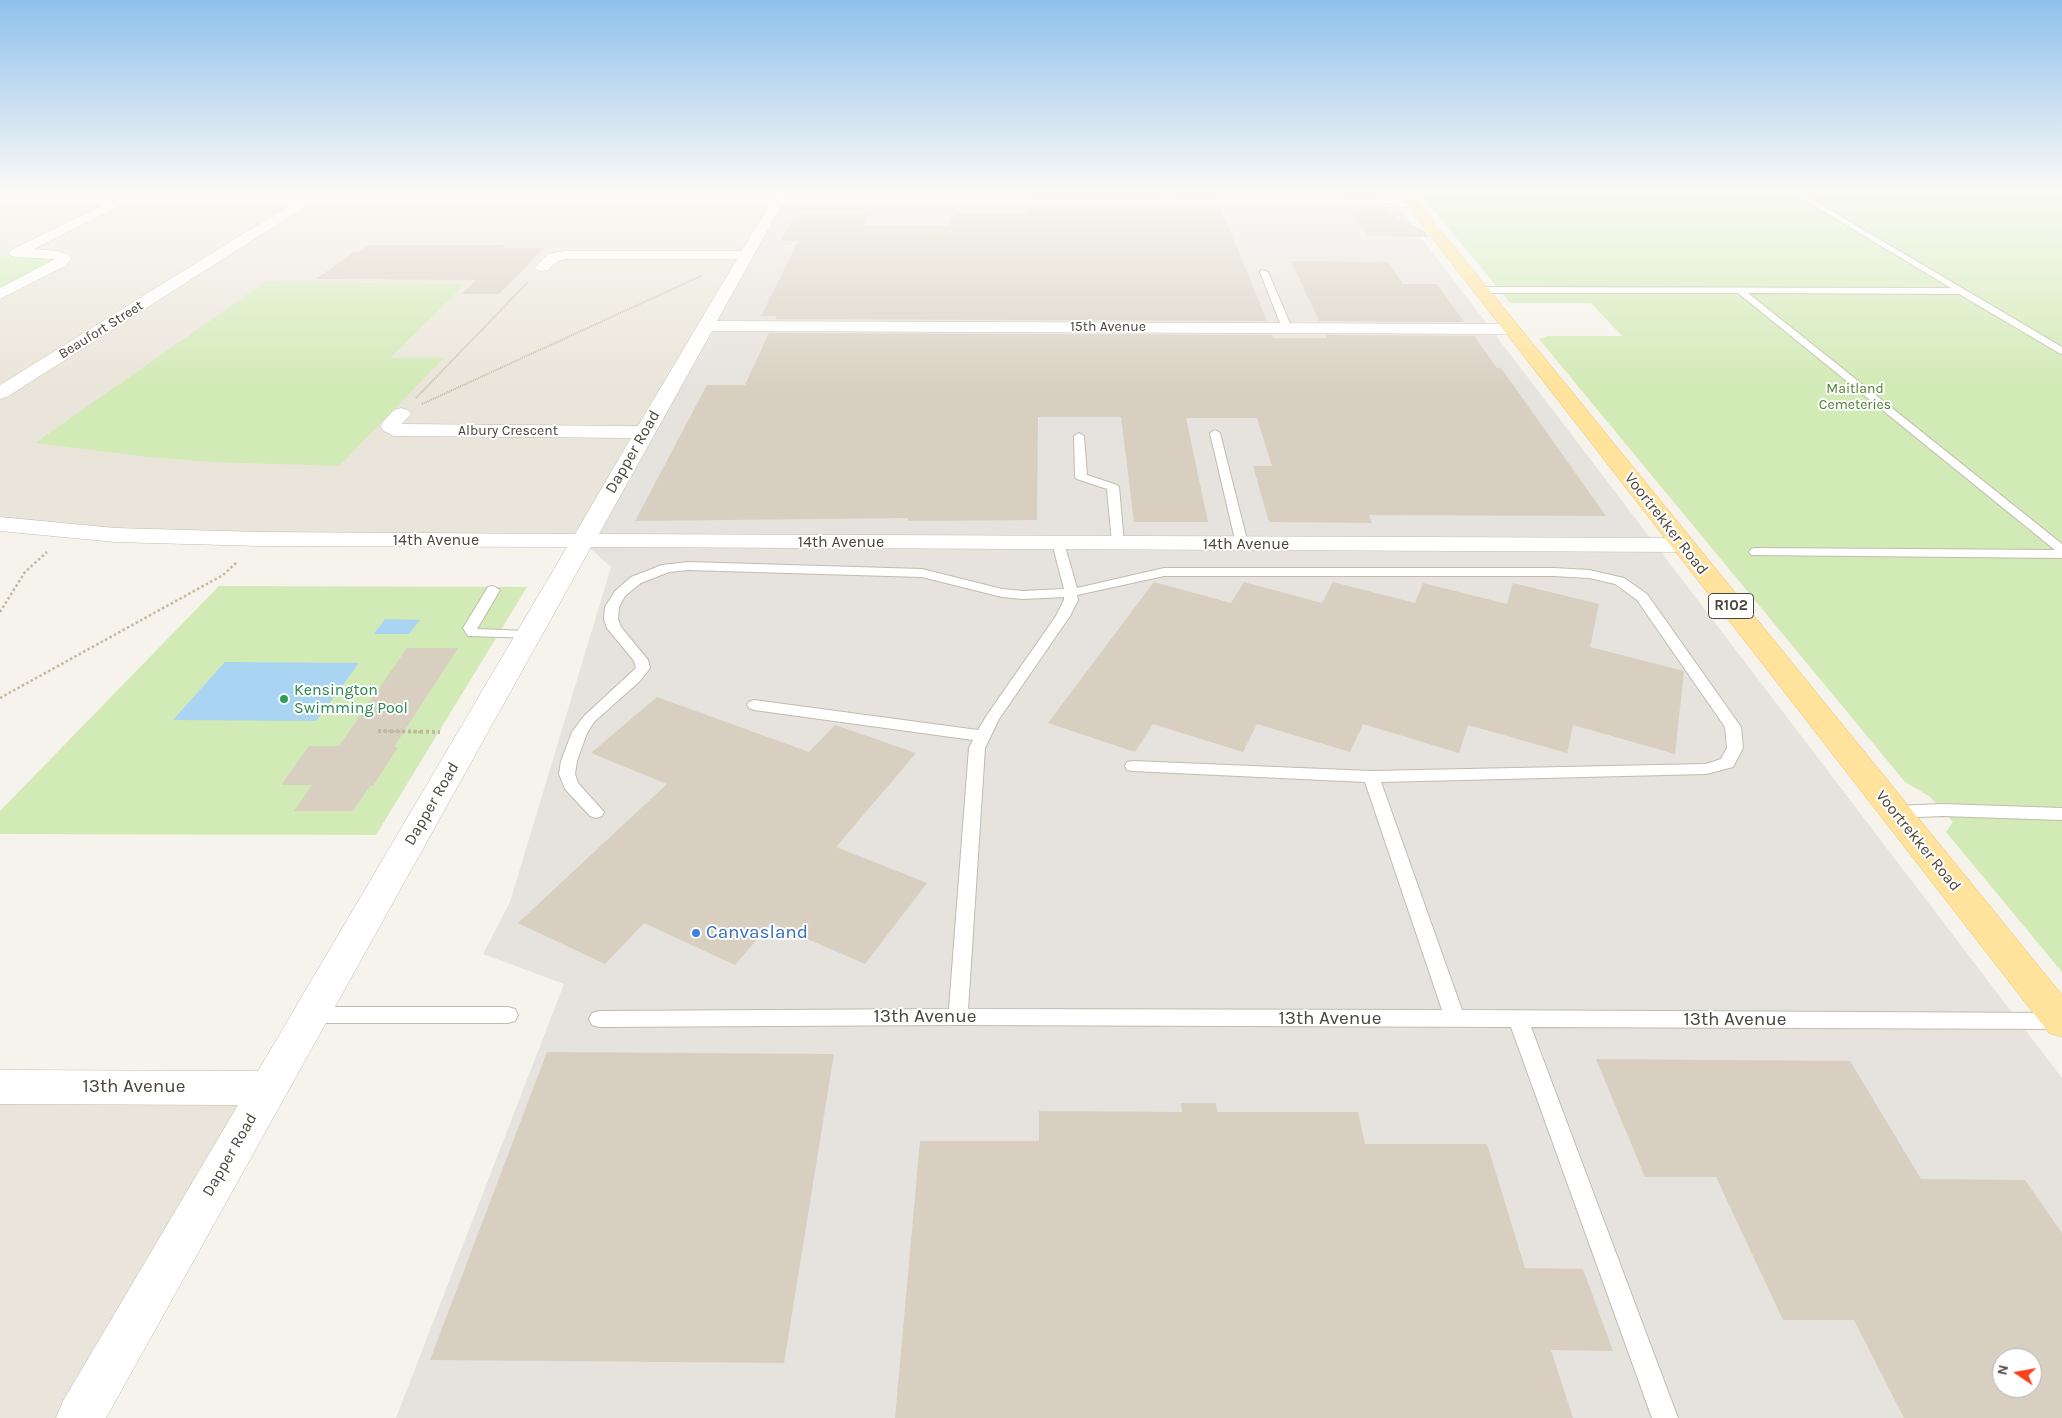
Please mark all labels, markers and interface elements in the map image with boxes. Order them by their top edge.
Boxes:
street label: Beaufort Street [56,297,146,363]
street label: 15th Avenue [1070,319,1146,335]
park label: Maitland Cemeteries [1819,381,1891,414]
street label: Dapper Road [602,407,664,497]
street label: Albury Crescent [458,423,558,439]
street label: Voortrekker Road [1620,469,1712,579]
street label: 14th Avenue [393,530,479,550]
street label: 14th Avenue [798,532,884,552]
street label: 14th Avenue [1203,534,1289,554]
road number: R102 [1708,594,1754,618]
place label: Kensington Swimming Pool [294,680,408,718]
marker: Kensington Swimming Pool [278,693,290,705]
street label: Dapper Road [401,759,463,849]
street label: Voortrekker Road [1871,787,1965,895]
place label: Canvasland [706,922,808,944]
marker: Canvasland [690,927,702,939]
street label: 13th Avenue [873,1006,977,1028]
street label: 13th Avenue [1278,1008,1382,1030]
street label: 13th Avenue [1683,1009,1787,1031]
street label: 13th Avenue [82,1076,186,1098]
street label: Dapper Road [199,1110,261,1200]
north arrow [1992,1348,2042,1398]
text: N [1993,1363,2012,1377]

